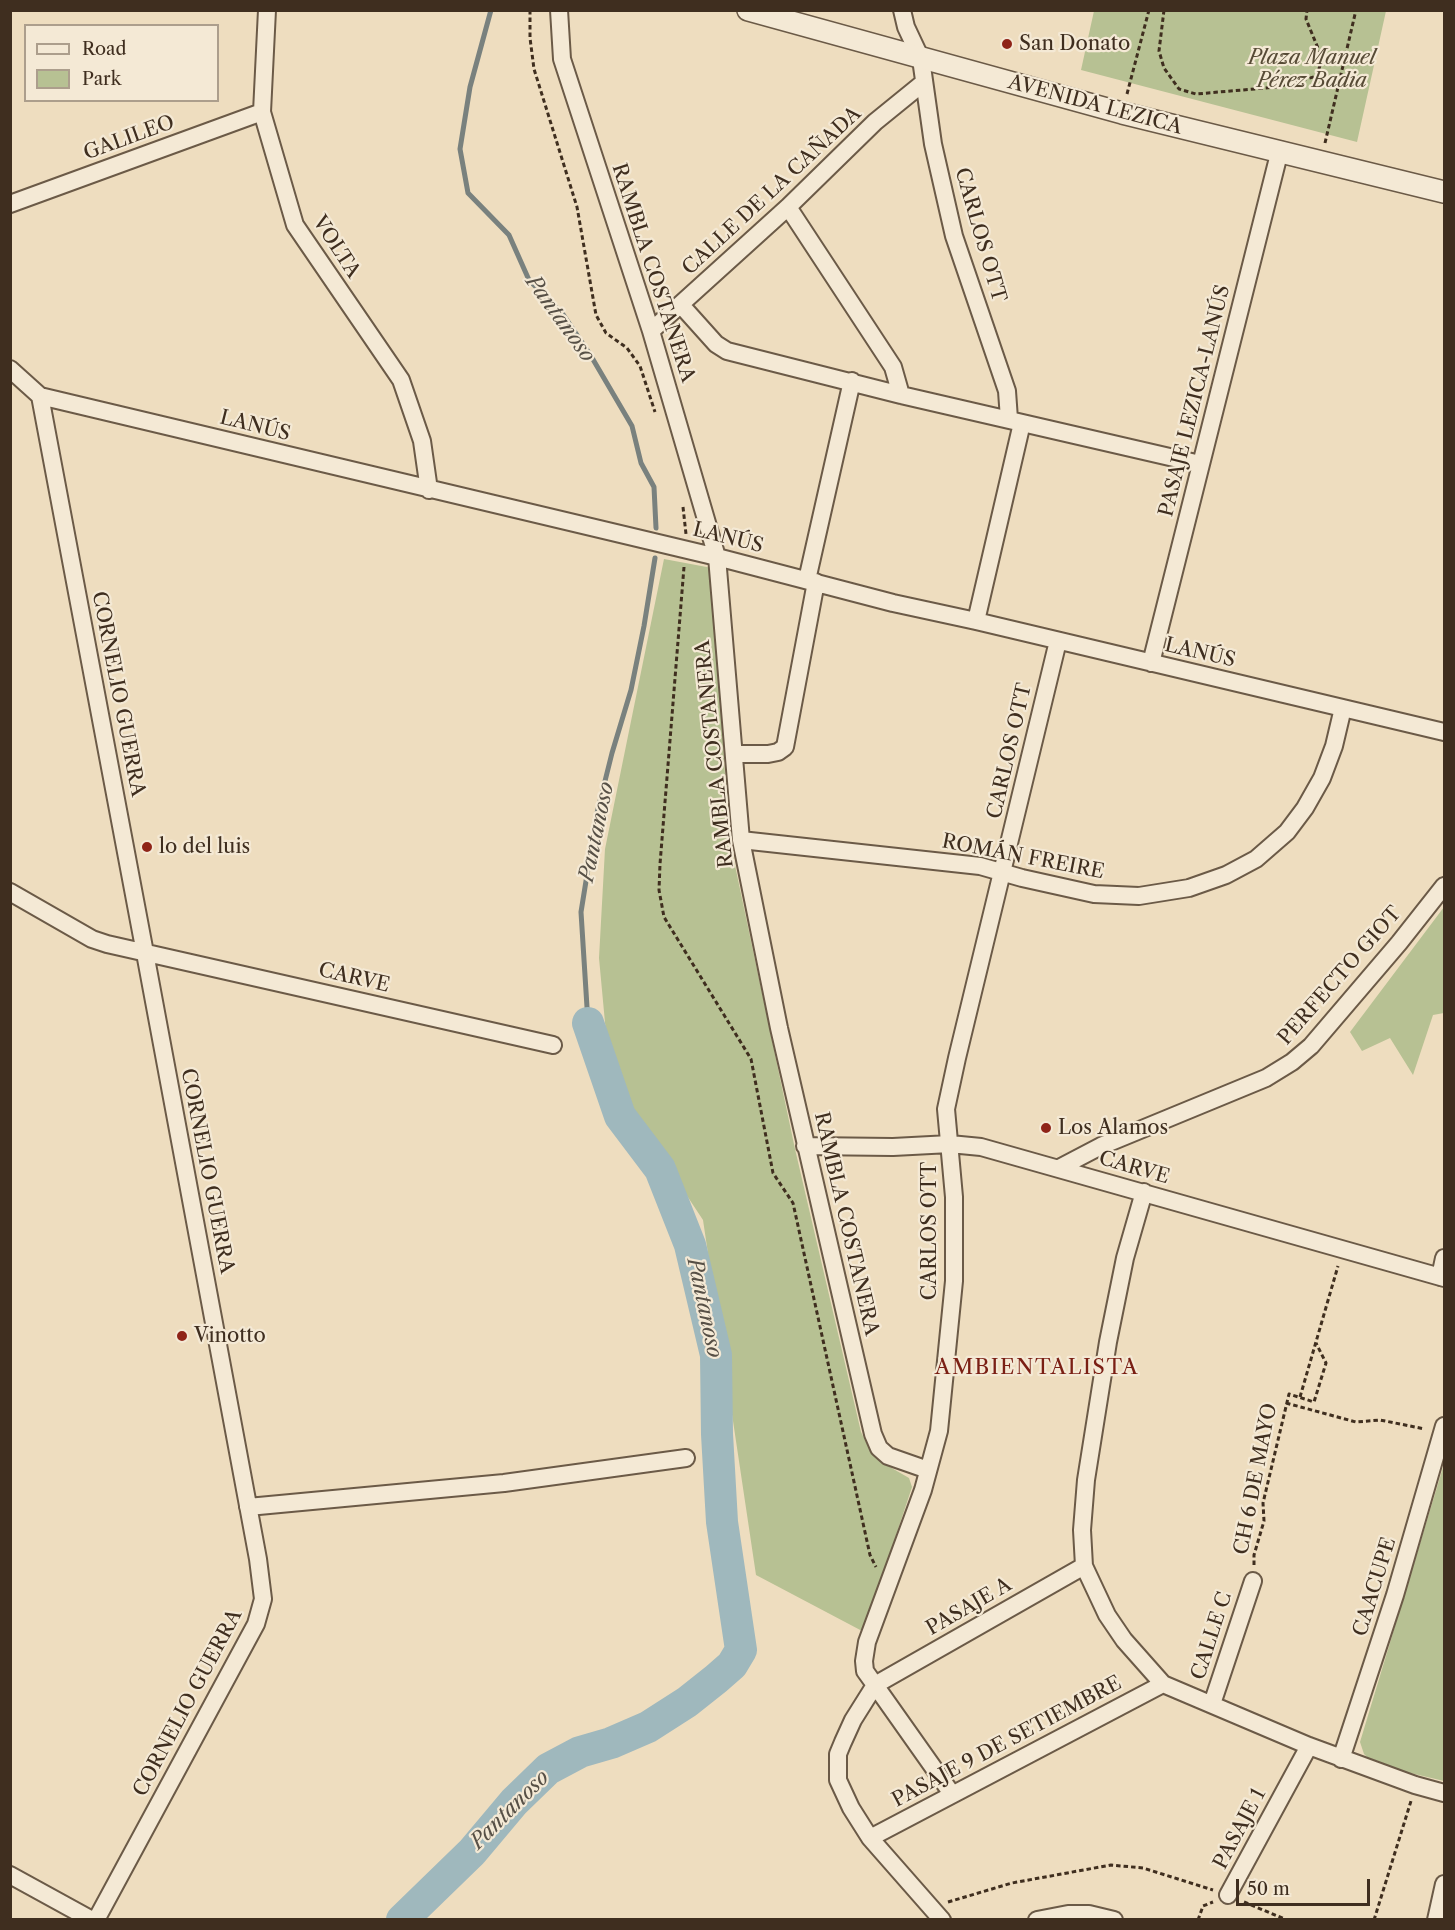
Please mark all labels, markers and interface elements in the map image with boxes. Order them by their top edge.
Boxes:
legend [24,24,219,102]
place label: San Donato [1019,32,1130,56]
marker: San Donato [1000,37,1014,51]
text: Road [82,38,127,60]
park label: Plaza Manuel Pérez Badia [1248,46,1376,93]
text: Park [82,68,121,90]
street label: AVENIDA LEZICA [1005,70,1185,140]
street label: CALLE DE LA CAÑADA [678,102,866,280]
street label: GALILEO [80,111,178,165]
street label: RAMBLA COSTANERA [606,160,700,386]
street label: CARLOS OTT [949,165,1011,305]
street label: VOLTA [307,211,365,283]
water label: Pantanoso [520,271,600,367]
street label: PASAJE LEZICA-LANÚS [1155,283,1235,519]
street label: LANÚS [217,406,293,446]
street label: LANÚS [690,518,766,558]
street label: CORNELIO GUERRA [86,589,150,799]
street label: LANÚS [1162,633,1238,673]
street label: RAMBLA COSTANERA [691,639,739,869]
street label: CARLOS OTT [983,681,1037,821]
water label: Pantanoso [574,780,620,884]
street label: ROMÁN FREIRE [940,829,1106,885]
place label: lo del luis [159,835,250,859]
marker: lo del luis [140,840,154,854]
street label: PERFECTO GIOT [1273,902,1407,1050]
street label: CARVE [316,958,392,998]
street label: CORNELIO GUERRA [175,1066,239,1276]
street label: RAMBLA COSTANERA [809,1110,883,1338]
place label: Los Alamos [1058,1116,1168,1140]
marker: Los Alamos [1039,1121,1053,1135]
street label: CARVE [1096,1147,1172,1189]
street label: CARLOS OTT [918,1162,942,1300]
water label: Pantanoso [681,1256,727,1360]
place label: Vinotto [194,1324,266,1348]
marker: Vinotto [175,1329,189,1343]
district label: AMBIENTALISTA [935,1355,1139,1381]
street label: CH 6 DE MAYO [1230,1401,1282,1557]
street label: CAACUPE [1349,1535,1401,1639]
street label: PASAJE A [922,1573,1016,1641]
street label: CALLE C [1187,1589,1237,1683]
street label: CORNELIO GUERRA [128,1605,248,1801]
street label: PASAJE 9 DE SETIEMBRE [888,1671,1126,1813]
water label: Pantanoso [465,1765,555,1855]
street label: PASAJE 1 [1209,1785,1271,1873]
scale bar [1239,1867,1372,1905]
text: 50 m [1247,1878,1290,1900]

